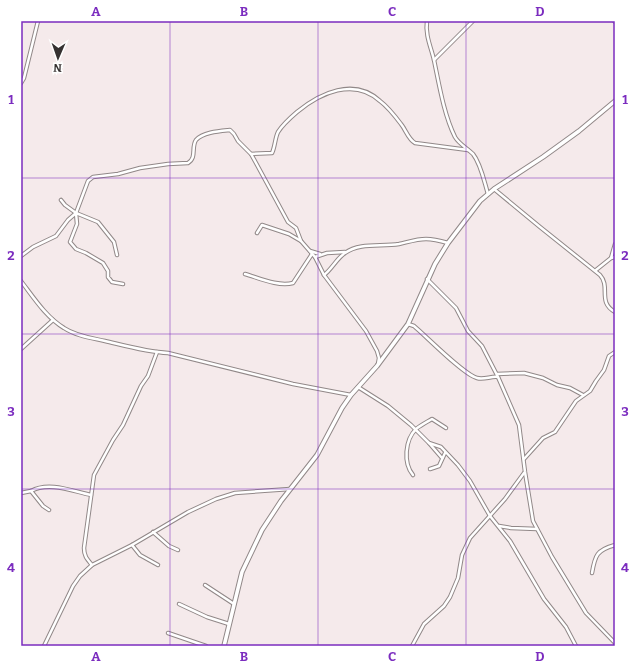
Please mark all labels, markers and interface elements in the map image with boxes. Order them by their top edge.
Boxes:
text: A [91,4,101,19]
text: B [240,4,248,19]
text: C [388,4,396,19]
text: D [535,4,545,19]
north arrow [38,38,78,78]
text: N [53,61,62,74]
text: 1 [8,92,14,107]
text: 1 [622,92,628,107]
text: 2 [7,248,15,263]
text: 2 [621,248,629,263]
text: 3 [7,404,15,419]
text: 3 [621,404,629,419]
text: 4 [7,560,15,575]
text: 4 [621,560,629,575]
text: A [91,649,101,664]
text: B [240,649,248,664]
text: C [388,649,396,664]
text: D [535,649,545,664]

